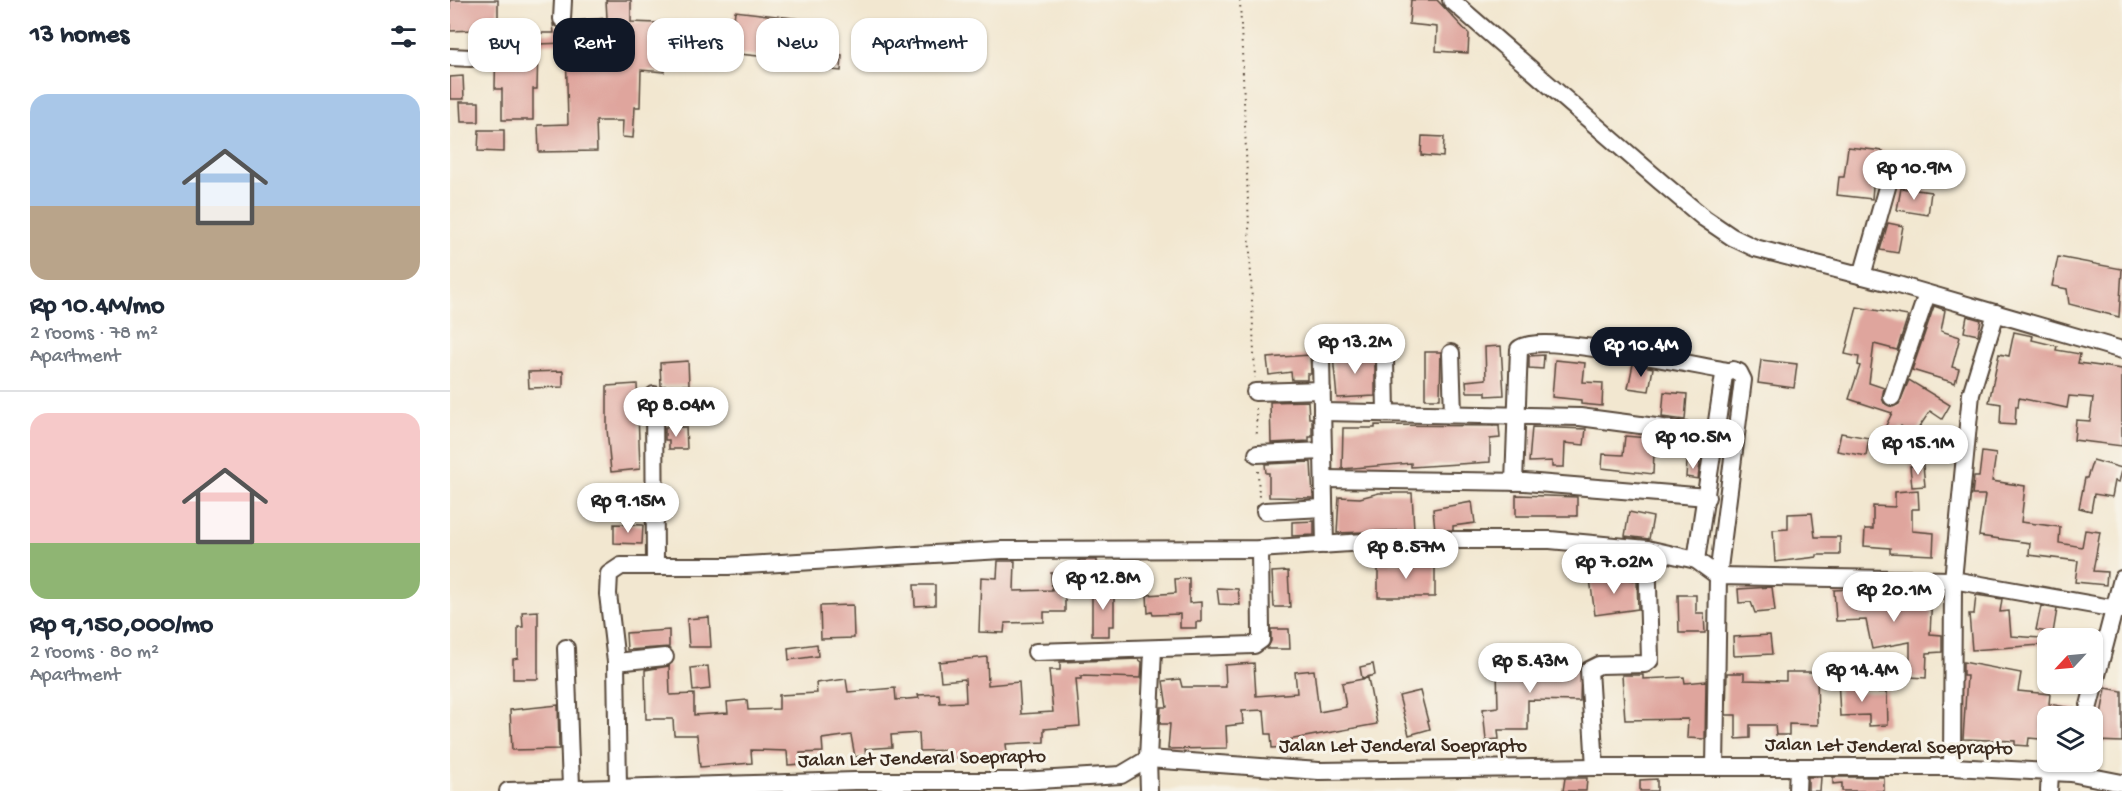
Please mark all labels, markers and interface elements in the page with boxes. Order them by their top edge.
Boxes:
chip: Buy [468,18,541,72]
chip: Rent [553,18,635,72]
chip: Filters [647,18,744,72]
chip: New [756,18,839,72]
chip: Apartment [851,18,987,72]
icon: filters [387,20,420,53]
text: 13 homes [30,21,129,52]
icon: home [171,133,279,241]
pin: Rp 10.9M [1852,150,1976,201]
text: Rp 10.9M [1877,158,1951,181]
text: Rp 10.4M/mo [30,292,165,323]
text: 2 rooms · 78 m² [30,323,158,346]
pin: Rp 13.2M [1293,324,1417,375]
pin: Rp 10.4M [1579,327,1703,378]
text: Rp 13.2M [1318,332,1392,355]
text: Rp 10.4M [1604,335,1678,358]
text: Apartment [30,346,120,369]
pin: Rp 8.04M [614,387,738,438]
text: Rp 8.04M [638,395,715,418]
pin: Rp 10.5M [1631,419,1755,470]
pin: Rp 15.1M [1856,425,1980,476]
text: Rp 10.5M [1655,427,1731,450]
text: Rp 15.1M [1882,433,1954,456]
icon: home [171,452,279,560]
pin: Rp 9.15M [566,483,690,534]
text: Rp 9.15M [591,491,665,514]
pin: Rp 8.57M [1344,529,1468,580]
text: Rp 8.57M [1367,537,1445,560]
pin: Rp 7.02M [1552,544,1676,595]
text: Rp 7.02M [1576,552,1652,575]
pin: Rp 12.8M [1041,560,1165,611]
text: Rp 12.8M [1066,568,1140,591]
pin: Rp 20.1M [1832,572,1956,623]
text: Rp 20.1M [1857,580,1931,603]
text: Rp 9,150,000/mo [30,611,213,642]
north arrow [2037,628,2103,694]
map controls [2037,628,2103,772]
text: 2 rooms · 80 m² [30,642,159,665]
pin: Rp 5.43M [1468,643,1592,694]
text: Rp 5.43M [1492,651,1568,674]
pin: Rp 14.4M [1800,652,1924,703]
text: Rp 14.4M [1826,660,1898,683]
text: Apartment [30,665,120,688]
button: layers [2037,706,2103,772]
street label: Jalan Let Jenderal Soeprapto [1765,734,2013,762]
street label: Jalan Let Jenderal Soeprapto [1279,736,1527,759]
street label: Jalan Let Jenderal Soeprapto [798,746,1046,774]

